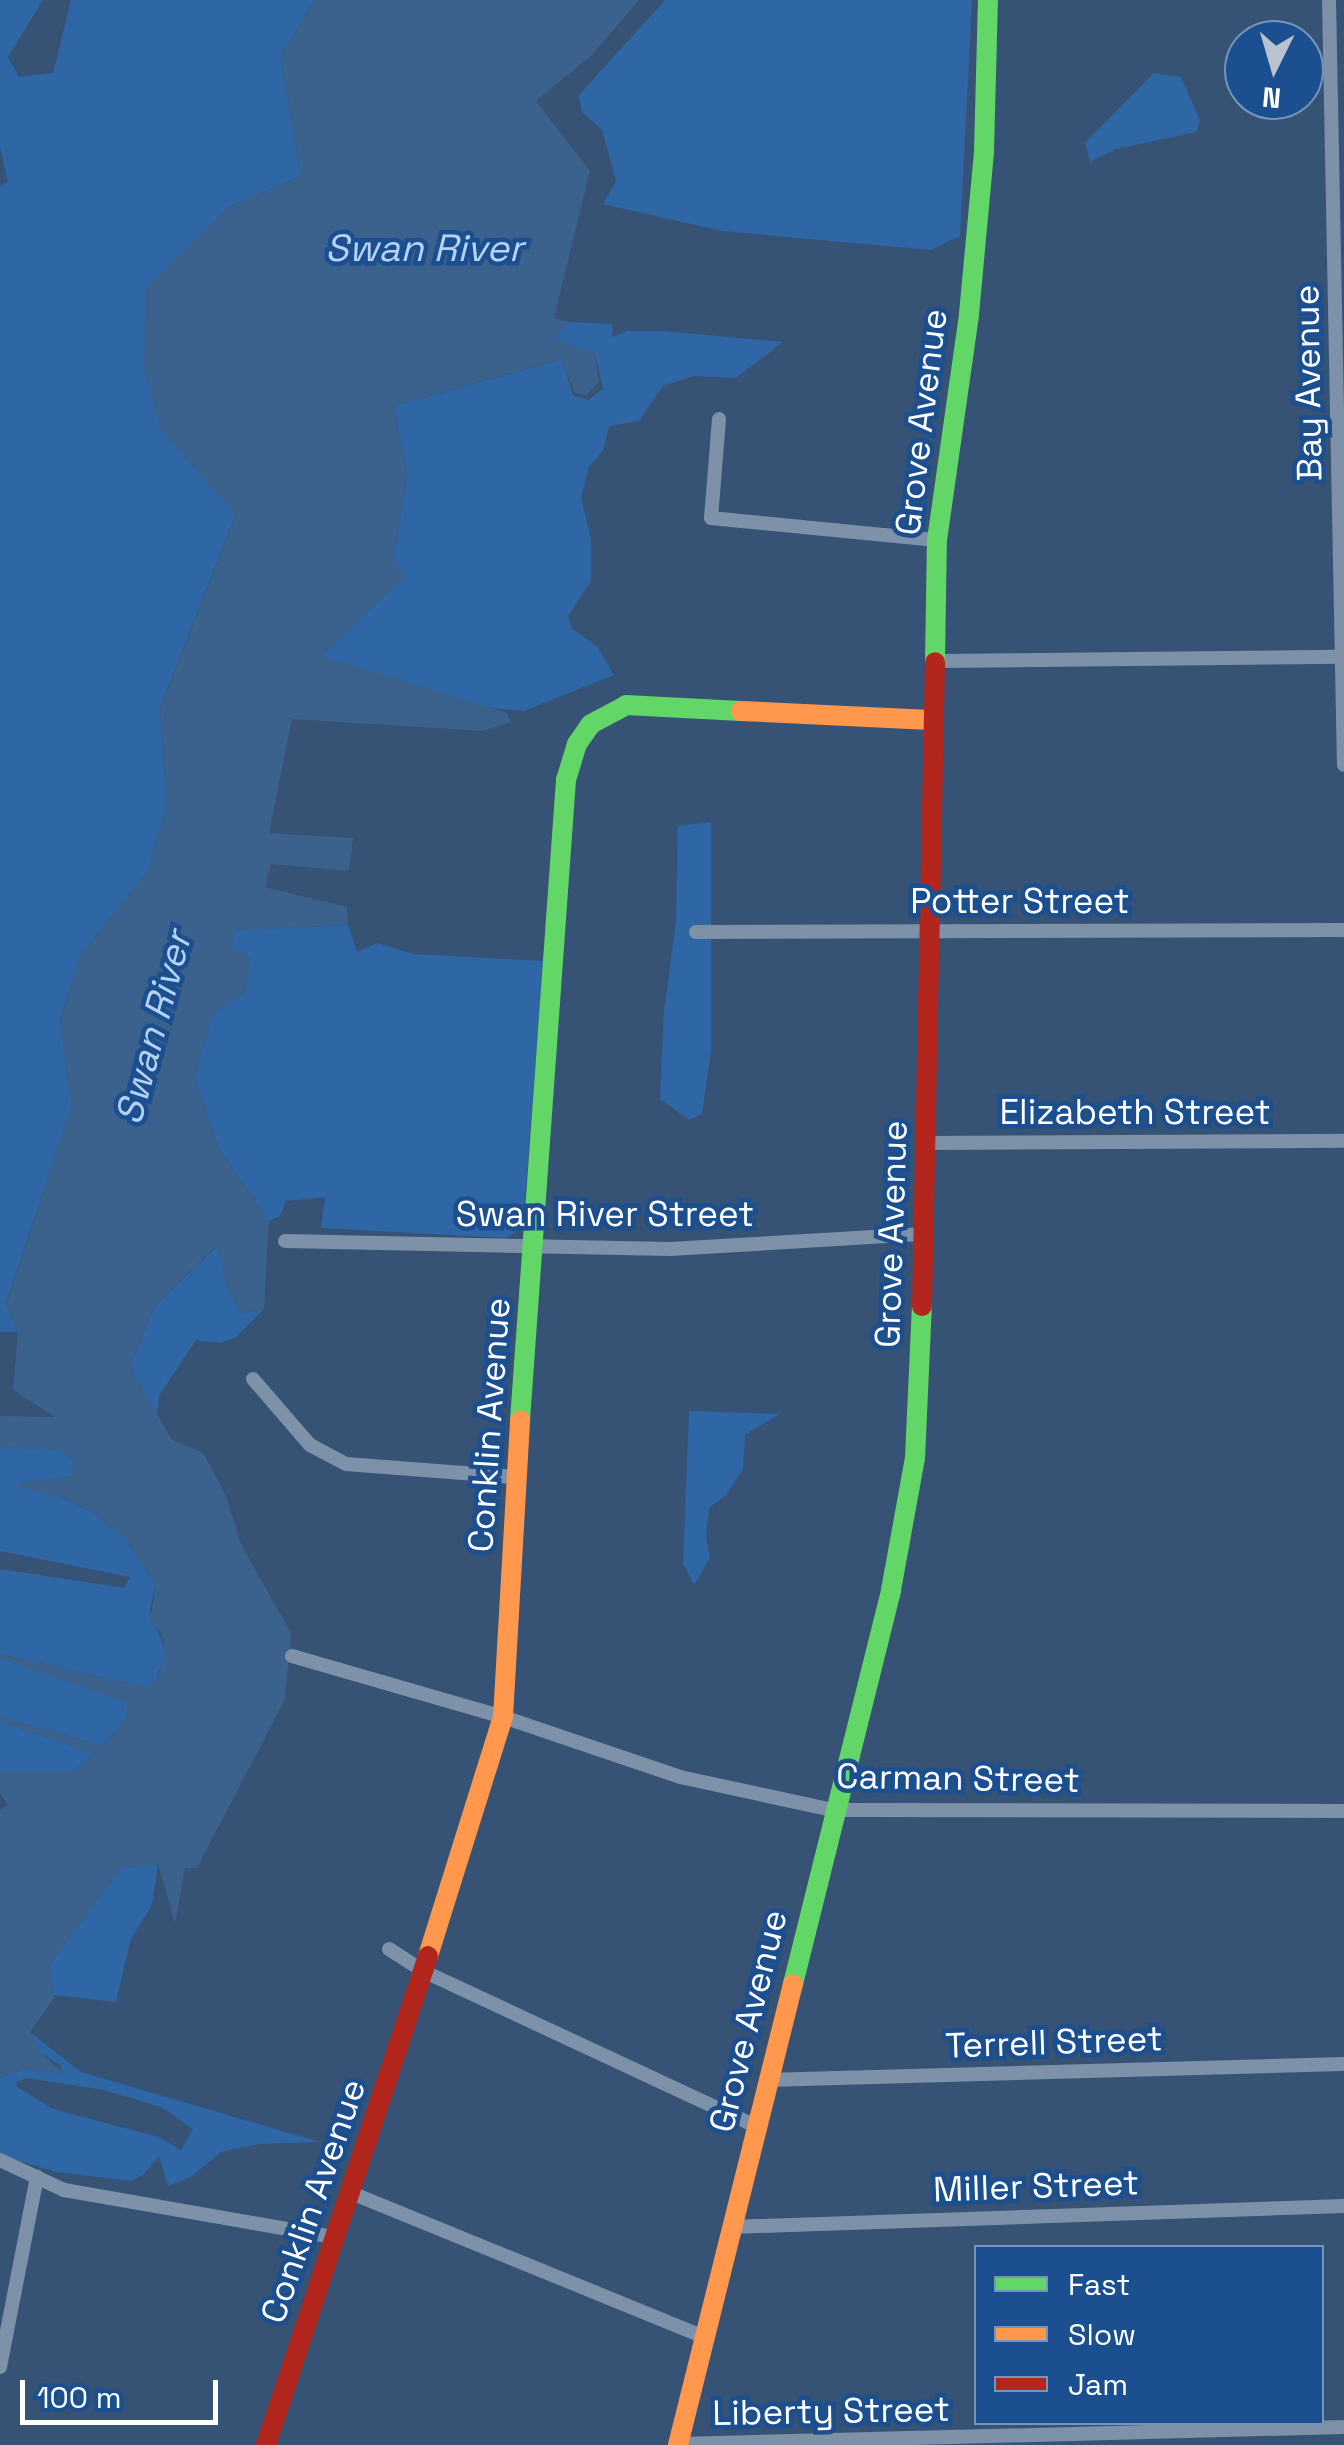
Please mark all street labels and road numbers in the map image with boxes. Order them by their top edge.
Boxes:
street label: Bay Avenue [1285,284,1331,482]
street label: Grove Avenue [886,306,956,538]
street label: Potter Street [910,880,1130,922]
street label: Elizabeth Street [999,1091,1271,1133]
street label: Grove Avenue [866,1119,916,1349]
street label: Swan River Street [456,1193,754,1235]
street label: Conklin Avenue [459,1296,519,1554]
street label: Carman Street [836,1755,1080,1801]
street label: Grove Avenue [700,1905,796,2137]
street label: Terrell Street [945,2017,1163,2067]
street label: Conklin Avenue [252,2073,374,2329]
street label: Miller Street [932,2161,1140,2211]
street label: Liberty Street [712,2388,950,2434]

